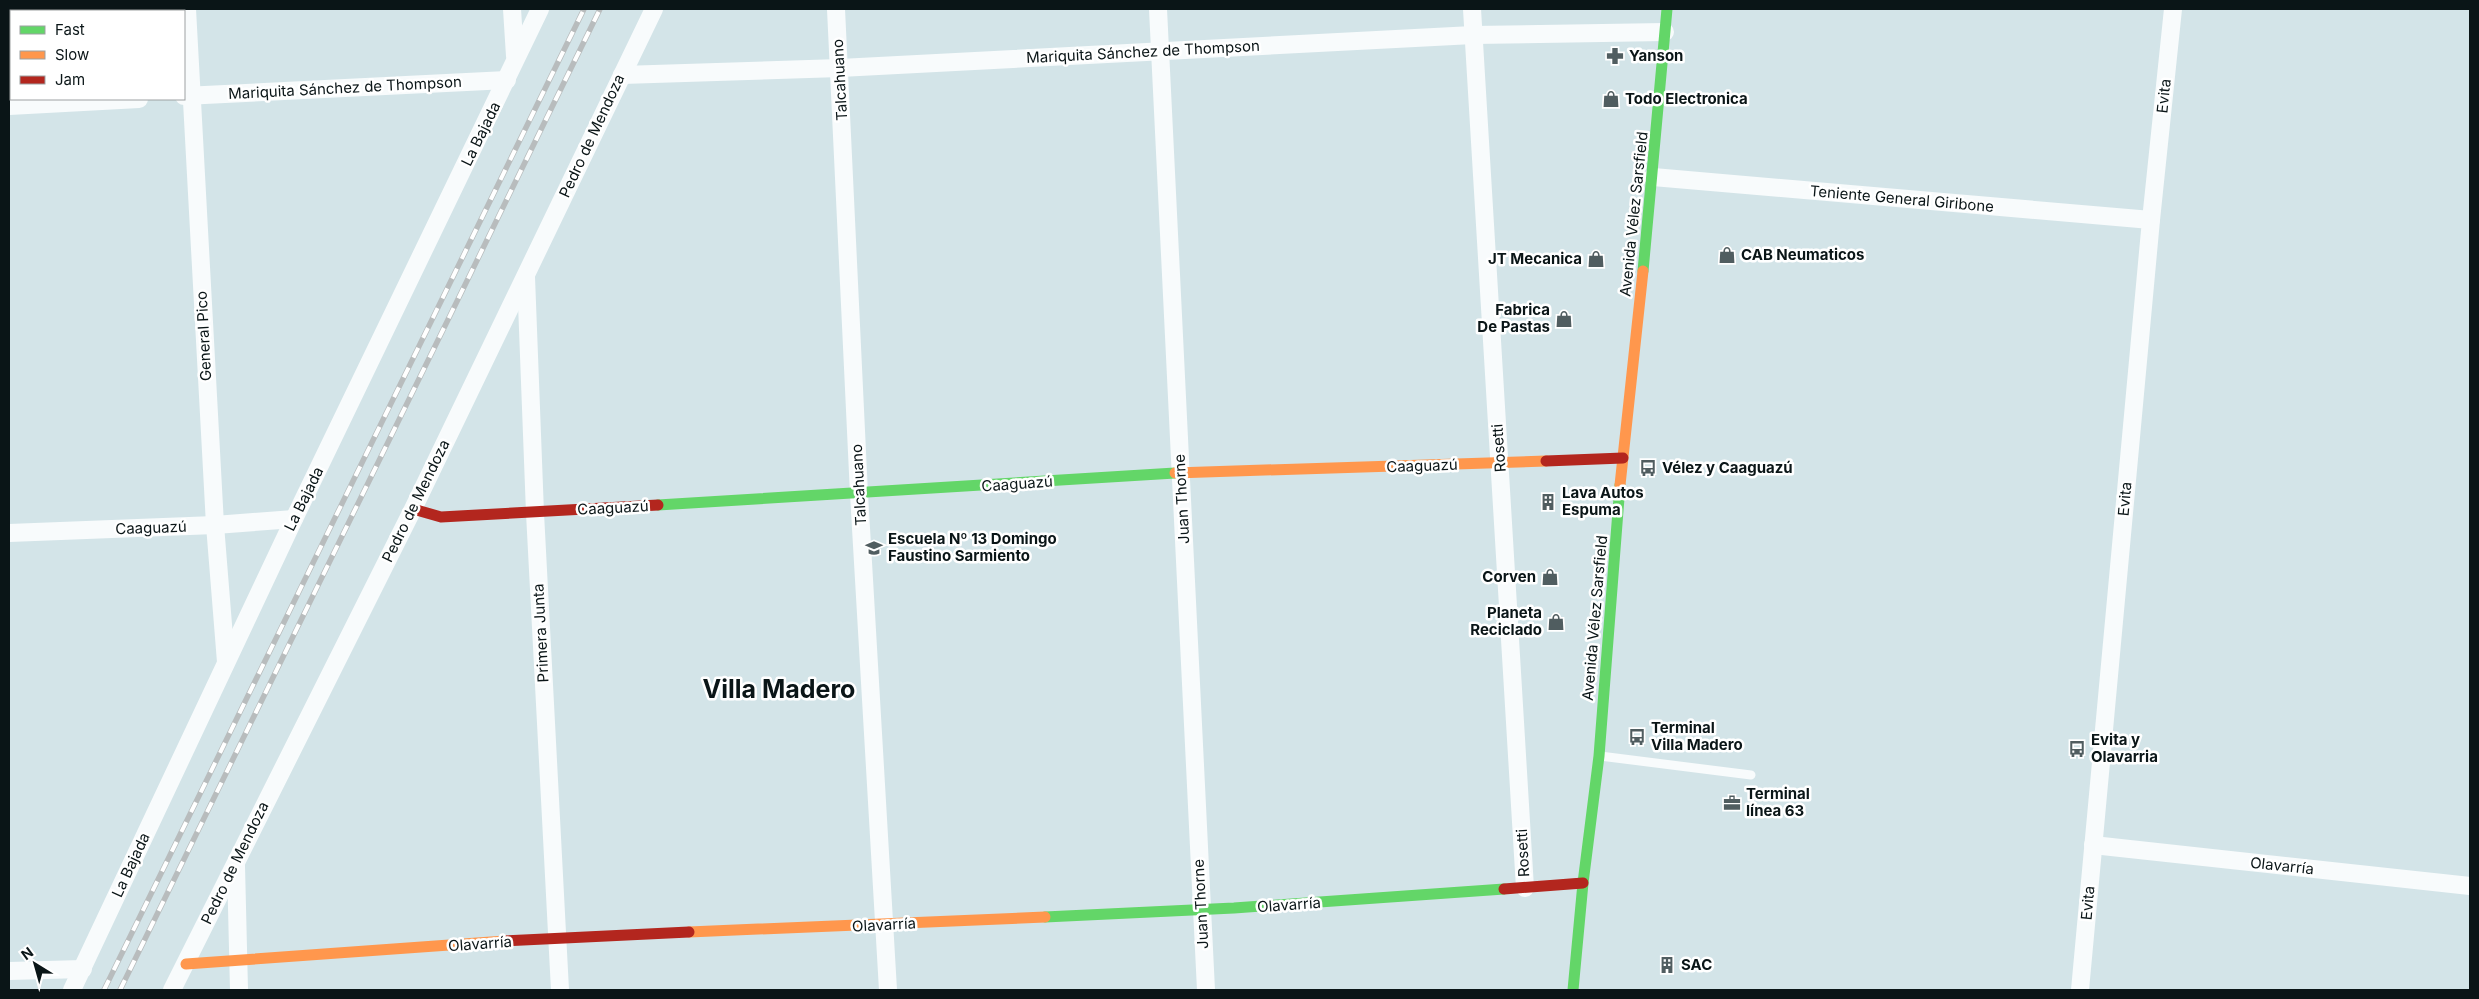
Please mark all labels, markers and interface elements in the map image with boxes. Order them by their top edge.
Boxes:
legend [10,10,185,100]
text: Fast [55,20,85,39]
street label: Mariquita Sánchez de Thompson [1026,36,1260,67]
street label: Talcahuano [828,39,851,121]
text: Slow [55,45,89,64]
pharmacy icon: Yanson [1605,46,1625,66]
place label: Yanson [1629,46,1683,65]
text: Jam [55,70,85,89]
street label: Pedro de Mendoza [555,71,628,201]
street label: Mariquita Sánchez de Thompson [228,72,462,103]
street label: Evita [2152,78,2175,114]
shop icon: Todo Electronica [1601,89,1621,109]
place label: Todo Electronica [1625,89,1748,108]
street label: La Bajada [457,99,504,169]
street label: Avenida Vélez Sarsfield [1615,130,1652,297]
street label: Teniente General Giribone [1809,181,1995,216]
shop icon: CAB Neumaticos [1717,245,1737,265]
place label: CAB Neumaticos [1741,245,1864,264]
place label: JT Mecanica [1488,249,1582,268]
shop icon: JT Mecanica [1586,249,1606,269]
street label: General Pico [192,290,215,382]
place label: Fabrica De Pastas [1477,300,1550,336]
shop icon: Fabrica De Pastas [1554,309,1574,329]
street label: Rosetti [1487,423,1510,473]
street label: Pedro de Mendoza [378,436,453,565]
street label: Talcahuano [847,444,870,526]
street label: Juan Thorne [1170,454,1193,544]
street label: Caaguazú [1386,455,1458,476]
bus stop icon: Vélez y Caaguazú [1638,458,1658,478]
place label: Vélez y Caaguazú [1662,458,1793,477]
street label: La Bajada [280,464,327,534]
street label: Caaguazú [981,472,1053,495]
street label: Evita [2114,481,2135,517]
place label: Lava Autos Espuma [1562,483,1644,519]
building icon: Lava Autos Espuma [1538,492,1558,512]
street label: Caaguazú [577,496,649,519]
street label: Caaguazú [115,517,187,538]
place label: Escuela Nº 13 Domingo Faustino Sarmiento [888,529,1057,565]
street label: Avenida Vélez Sarsfield [1578,534,1611,701]
school or university icon: Escuela Nº 13 Domingo Faustino Sarmiento [864,538,884,558]
place label: Corven [1482,567,1536,586]
shop icon: Corven [1540,567,1560,587]
street label: Primera Junta [528,583,553,683]
place label: Planeta Reciclado [1470,603,1542,639]
shop icon: Planeta Reciclado [1546,612,1566,632]
district label: Villa Madero [703,674,855,704]
place label: Terminal Villa Madero [1651,718,1743,754]
bus stop icon: Terminal Villa Madero [1627,727,1647,747]
place label: Evita y Olavarria [2091,730,2158,766]
bus stop icon: Evita y Olavarria [2067,739,2087,759]
place label: Terminal línea 63 [1746,784,1810,820]
office icon: Terminal línea 63 [1722,793,1742,813]
street label: Pedro de Mendoza [197,798,272,927]
street label: Rosetti [1512,828,1533,878]
street label: La Bajada [107,829,154,900]
street label: Olavarría [2249,853,2315,878]
street label: Juan Thorne [1189,859,1212,949]
street label: Evita [2077,885,2098,921]
street label: Olavarría [1256,893,1322,916]
street label: Olavarría [852,913,916,936]
street label: Olavarría [447,932,513,955]
north arrow [10,939,60,989]
text: N [17,943,36,963]
building icon: SAC [1657,955,1677,975]
place label: SAC [1681,955,1712,974]

